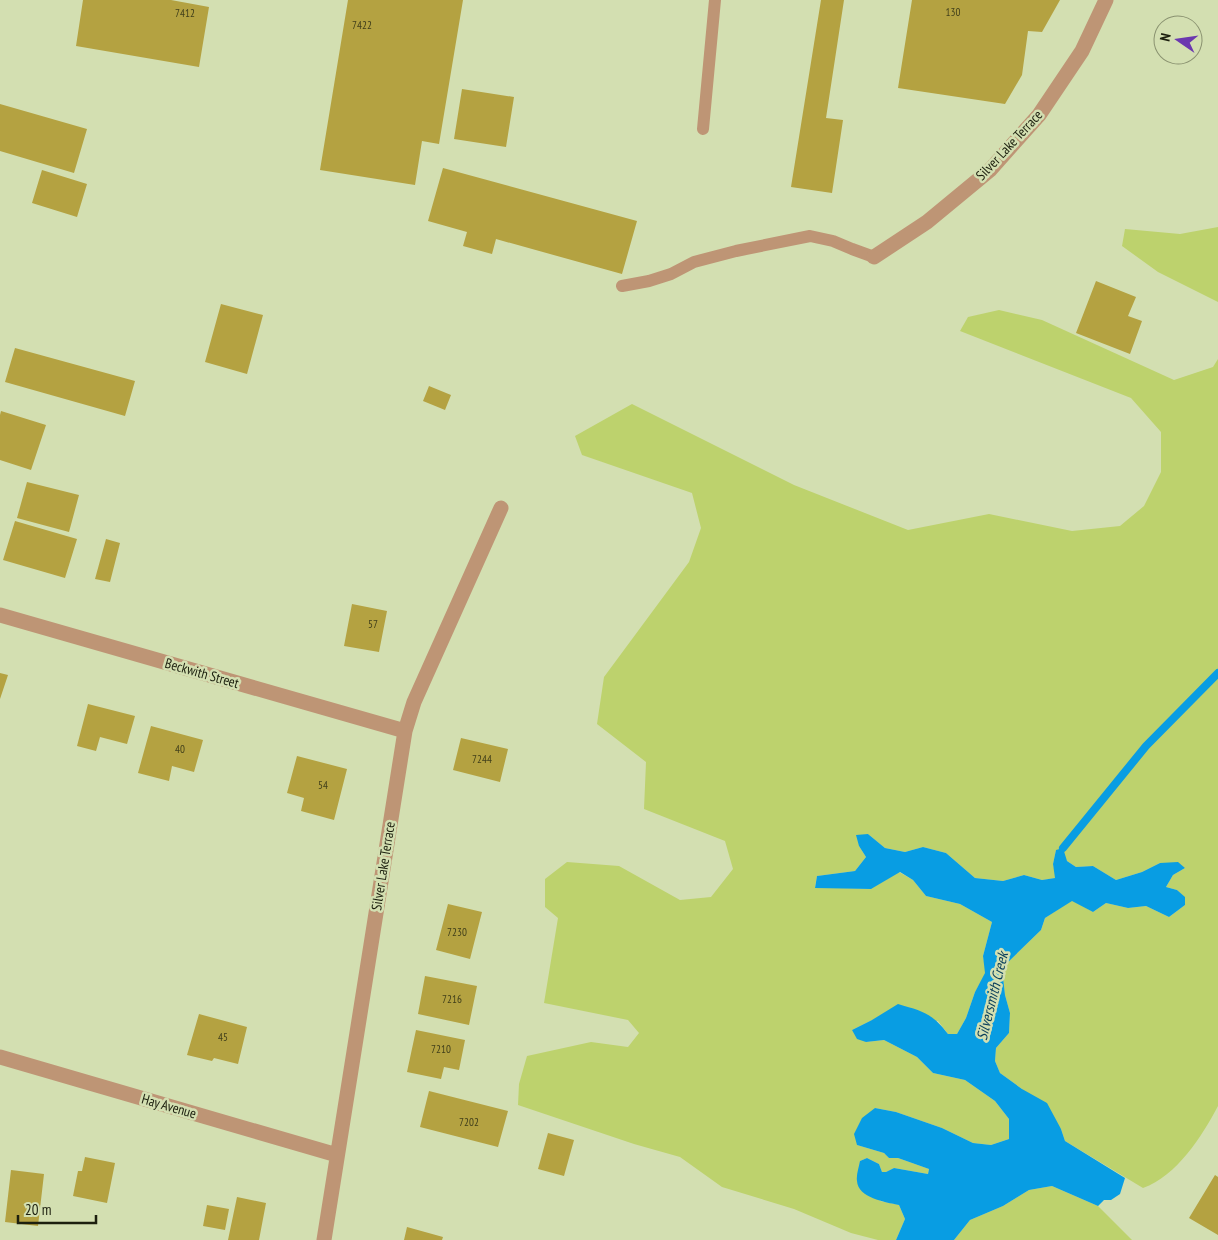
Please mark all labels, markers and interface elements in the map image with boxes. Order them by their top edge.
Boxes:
house number: 130 [946,5,960,19]
house number: 7412 [175,6,195,20]
north arrow [1153,15,1203,65]
house number: 7422 [352,18,372,32]
text: N [1156,31,1175,43]
street label: Silver Lake Terrace [972,106,1046,184]
house number: 57 [368,617,378,631]
street label: Beckwith Street [163,654,241,692]
house number: 40 [175,742,185,756]
house number: 7244 [472,752,492,766]
house number: 54 [318,778,328,792]
street label: Silver Lake Terrace [367,820,399,912]
house number: 7230 [447,925,467,939]
water label: Silversmith Creek [972,948,1013,1042]
house number: 7216 [442,992,462,1006]
house number: 45 [218,1030,228,1044]
house number: 7210 [431,1042,451,1056]
street label: Hay Avenue [140,1090,199,1122]
house number: 7202 [459,1115,479,1129]
scale bar [18,1192,95,1224]
text: 20 m [25,1200,51,1219]

